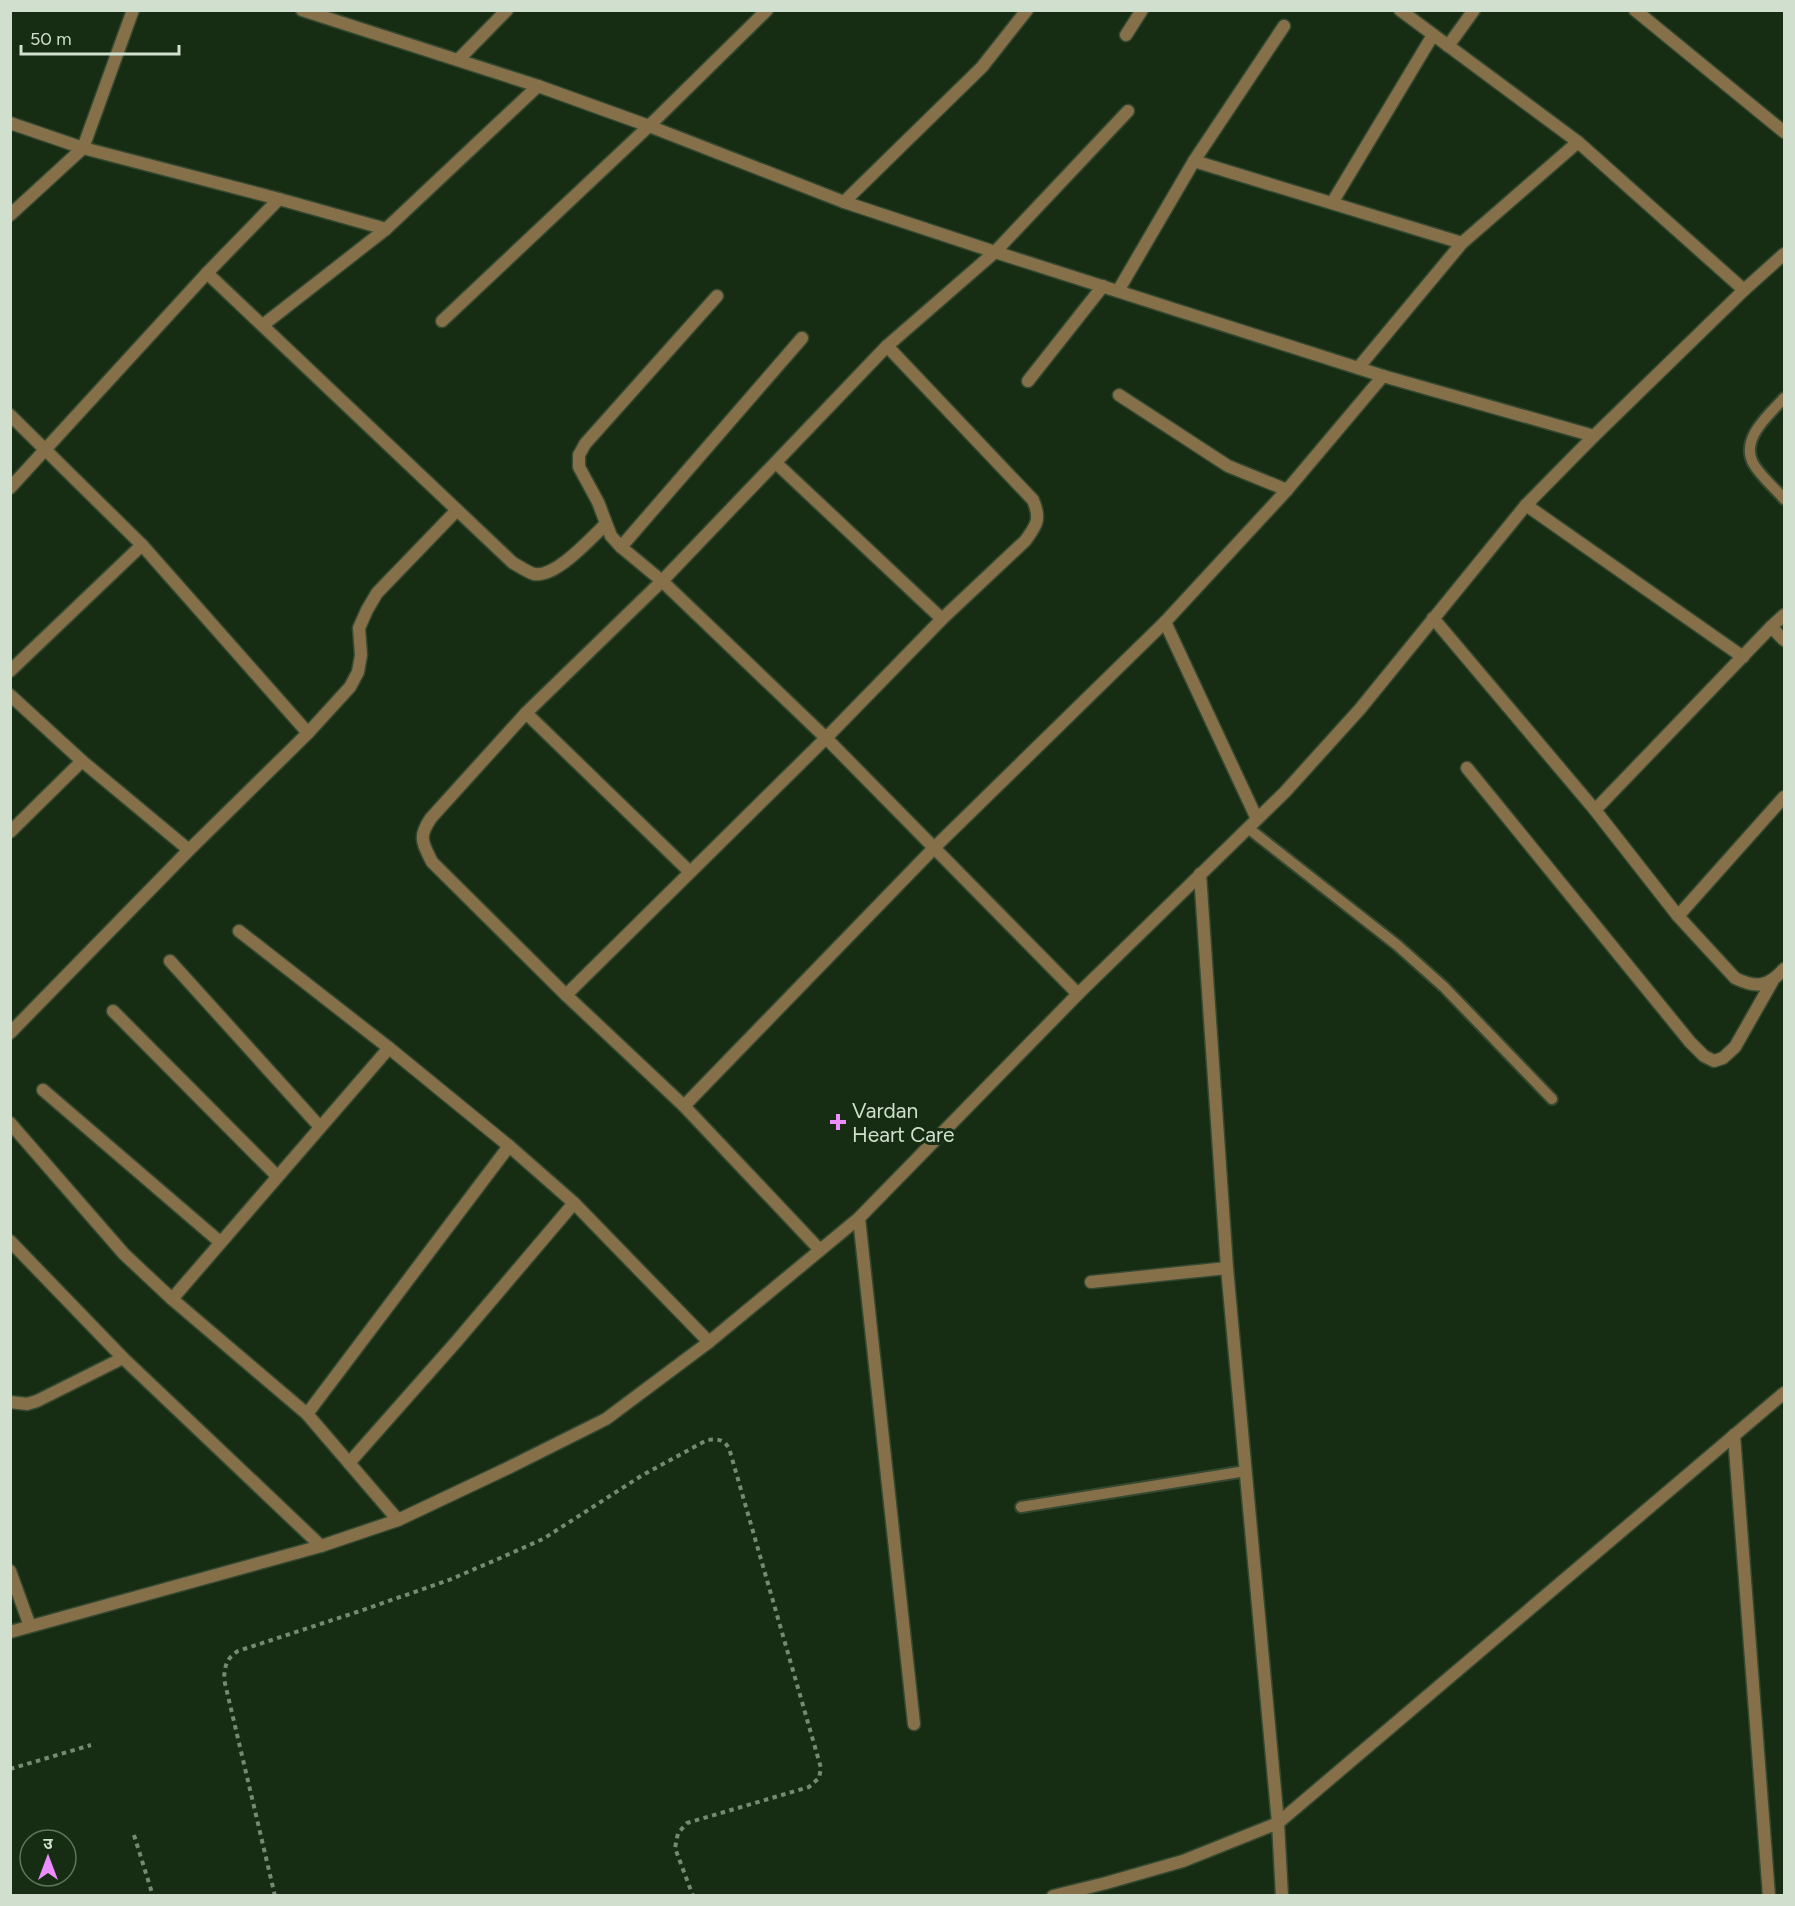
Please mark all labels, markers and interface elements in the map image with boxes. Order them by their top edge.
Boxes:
scale bar [21,18,178,56]
text: 50 m [30,28,72,50]
place label: Vardan Heart Care [852,1098,955,1147]
marker: Vardan Heart Care [829,1113,847,1131]
north arrow [18,1828,78,1888]
text: उ [43,1834,53,1853]

